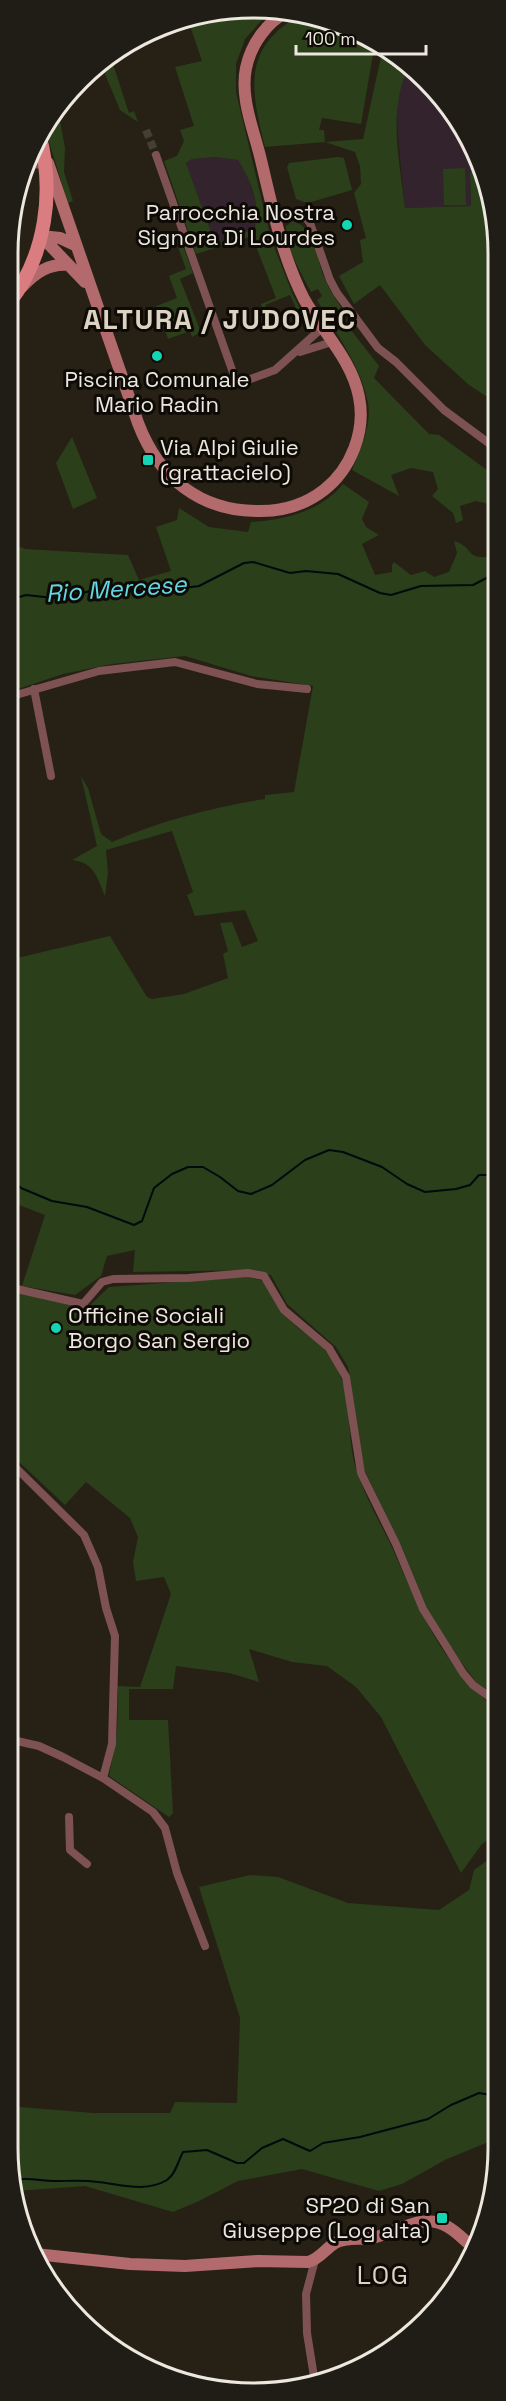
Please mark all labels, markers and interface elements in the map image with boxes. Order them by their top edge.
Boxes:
scale bar [296,18,426,56]
text: 100 m [305,27,356,50]
place label: Parrocchia Nostra Signora Di Lourdes [137,198,335,251]
marker: Parrocchia Nostra Signora Di Lourdes [340,218,354,232]
district label: ALTURA / JUDOVEC [83,301,357,337]
marker: Piscina Comunale Mario Radin [150,349,164,363]
place label: Piscina Comunale Mario Radin [64,365,250,418]
place label: Via Alpi Giulie (grattacielo) [160,433,299,486]
marker: Via Alpi Giulie (grattacielo) [141,453,155,467]
water label: Rio Mercese [45,568,188,609]
place label: Officine Sociali Borgo San Sergio [68,1301,250,1354]
marker: Officine Sociali Borgo San Sergio [49,1321,63,1335]
place label: SP20 di San Giuseppe (Log alta) [223,2191,430,2244]
marker: SP20 di San Giuseppe (Log alta) [435,2211,449,2225]
district label: LOG [357,2258,409,2292]

